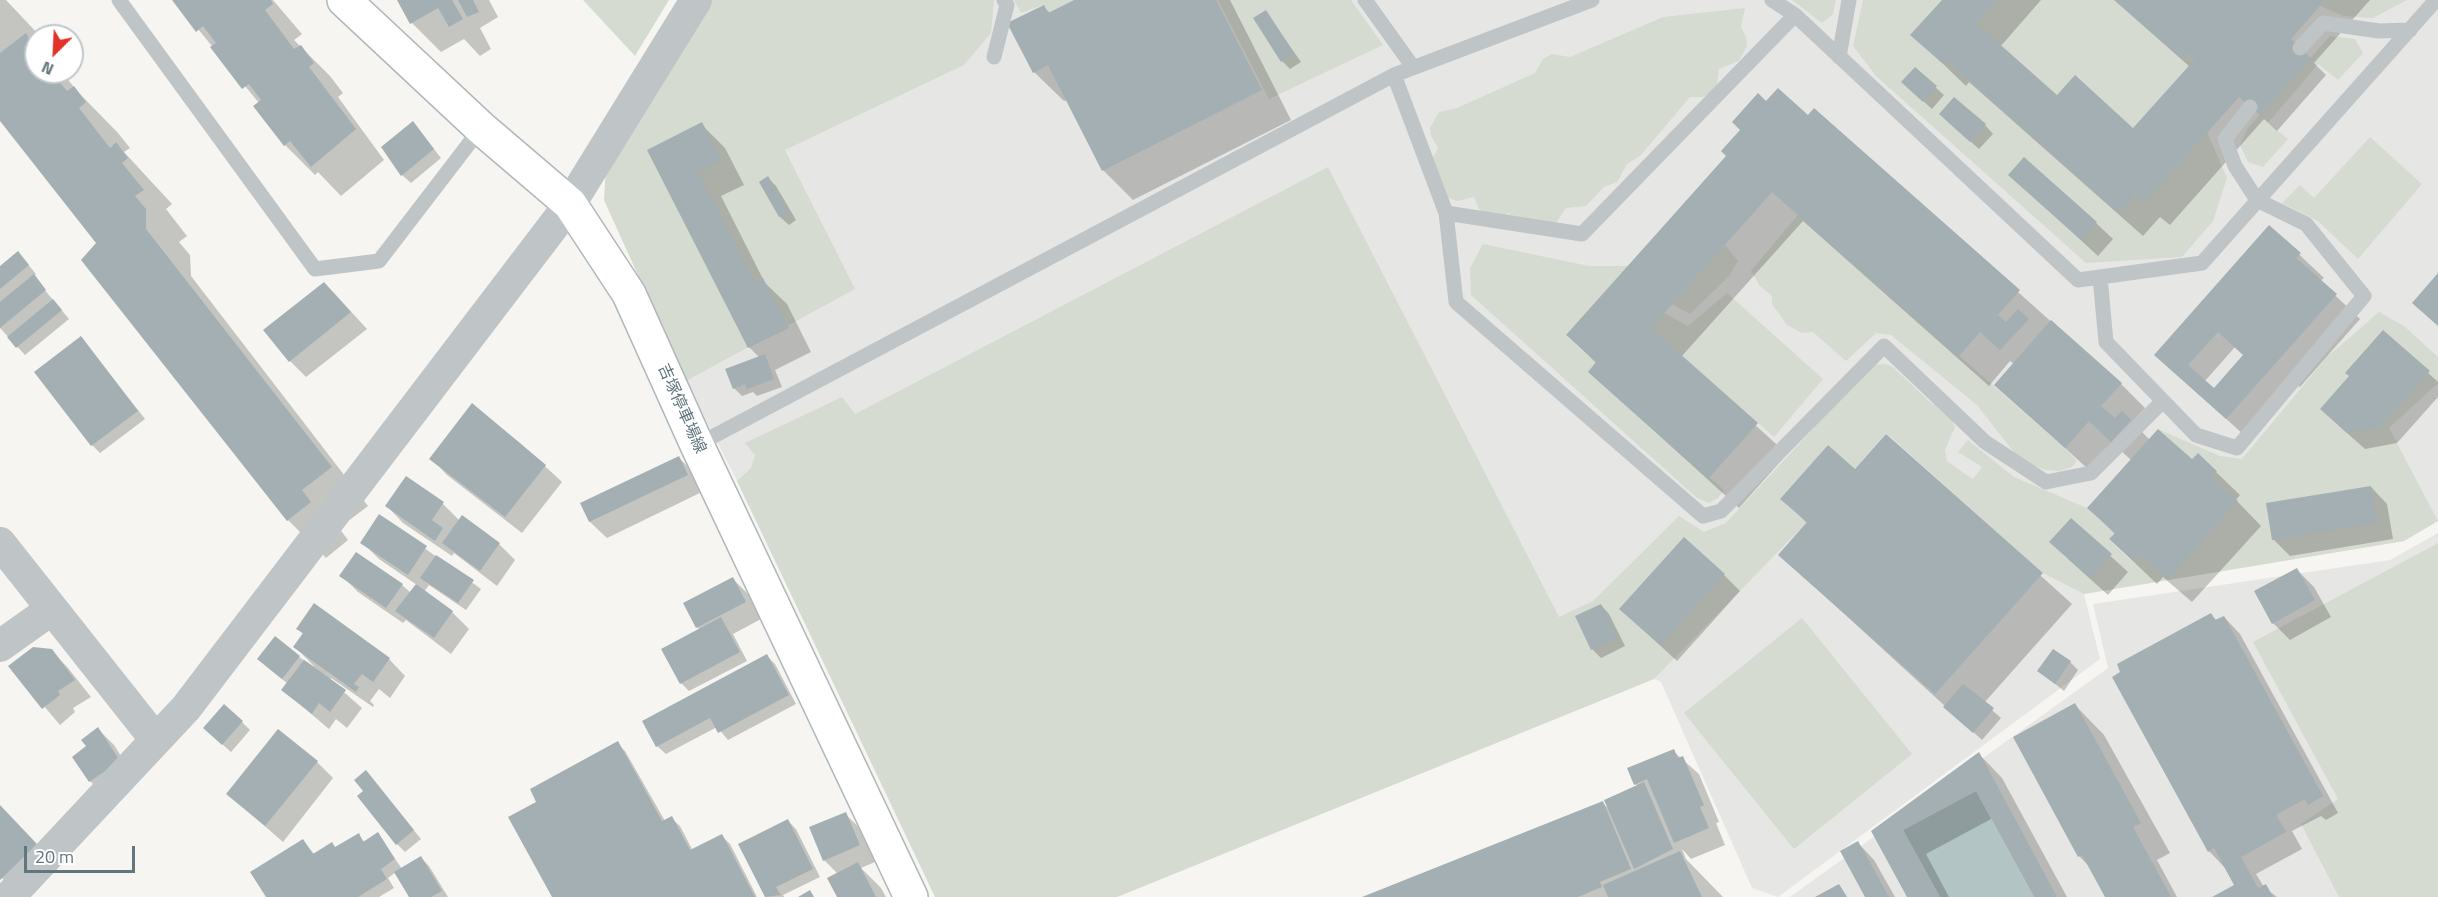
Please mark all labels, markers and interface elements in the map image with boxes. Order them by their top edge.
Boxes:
north arrow [24,24,84,84]
text: N [38,55,57,82]
street label: 吉塚停車場線 [653,361,709,457]
scale bar [27,834,138,872]
text: 20 m [35,843,74,870]

